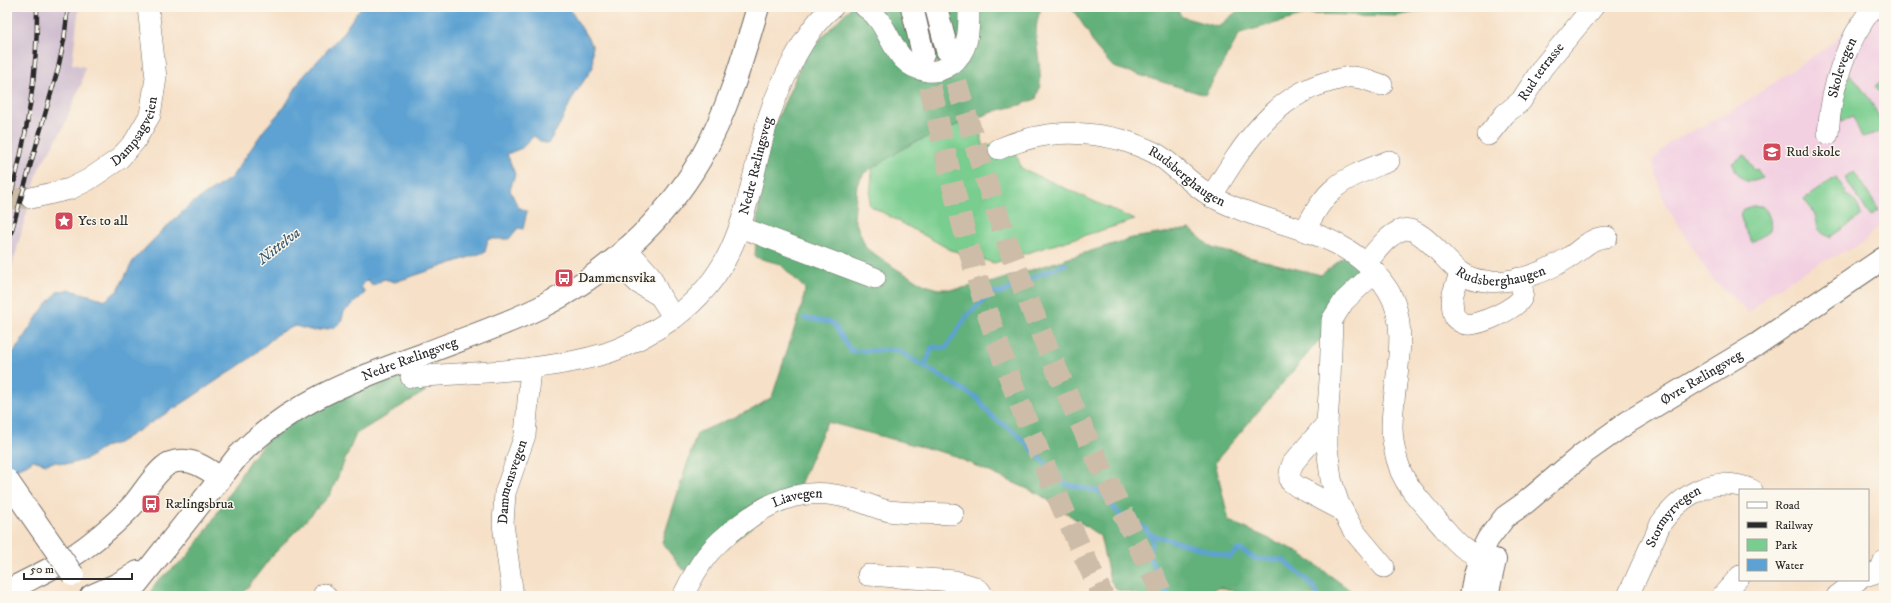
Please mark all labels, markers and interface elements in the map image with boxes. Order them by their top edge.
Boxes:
street label: Skolevegen [1824,34,1861,100]
street label: Rud terrasse [1514,39,1569,105]
street label: Dampsagveien [107,95,162,171]
street label: Nedre Rælingsveg [735,114,777,217]
school or university icon: Rud skole [1761,141,1783,163]
street label: Rudsberghaugen [1145,142,1229,211]
place label: Rud skole [1786,143,1840,161]
place icon: Yes to all [53,210,75,232]
place label: Yes to all [78,212,129,230]
water label: Nittelva [253,223,304,269]
street label: Rudsberghaugen [1452,261,1549,291]
bus stop icon: Dammensvika [553,267,575,289]
place label: Dammensvika [578,269,656,287]
street label: Nedre Rælingsveg [359,333,460,386]
street label: Øvre Rælingsveg [1657,346,1746,409]
street label: Dammensvegen [494,437,532,525]
street label: Stormyrvegen [1642,481,1705,551]
street label: Liavegen [769,484,823,512]
legend [1739,489,1869,581]
bus stop icon: Rælingsbrua [140,493,162,515]
place label: Rælingsbrua [165,495,233,513]
text: Road [1775,498,1800,513]
text: Railway [1775,518,1813,533]
text: Park [1775,538,1797,553]
scale bar [24,555,132,581]
text: Water [1774,558,1804,573]
text: 50 m [30,562,54,577]

